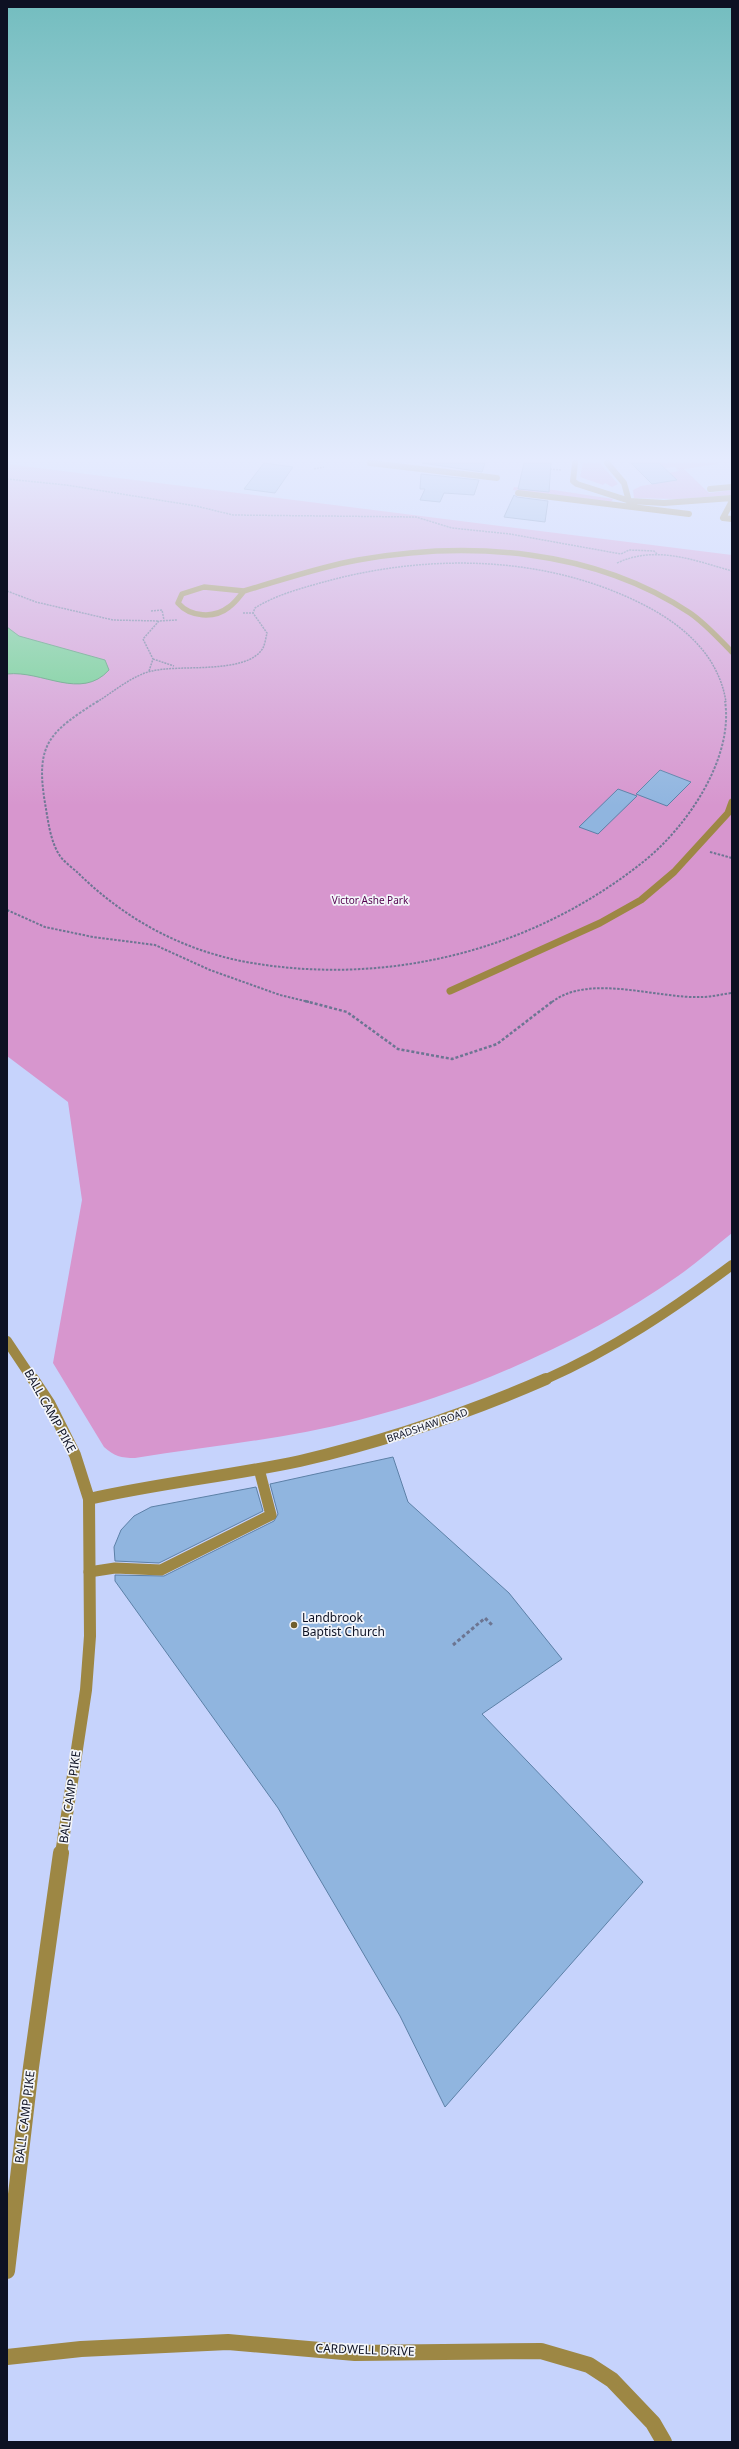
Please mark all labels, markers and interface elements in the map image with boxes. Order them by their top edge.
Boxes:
park label: Victor Ashe Park [332,893,409,907]
street label: BALL CAMP PIKE [20,1366,80,1456]
street label: BRADSHAW ROAD [385,1405,469,1445]
place label: Landbrook Baptist Church [302,1609,385,1640]
marker: Landbrook Baptist Church [289,1620,299,1630]
street label: BALL CAMP PIKE [55,1750,84,1844]
street label: BALL CAMP PIKE [10,2070,39,2164]
street label: CARDWELL DRIVE [315,2339,415,2360]

